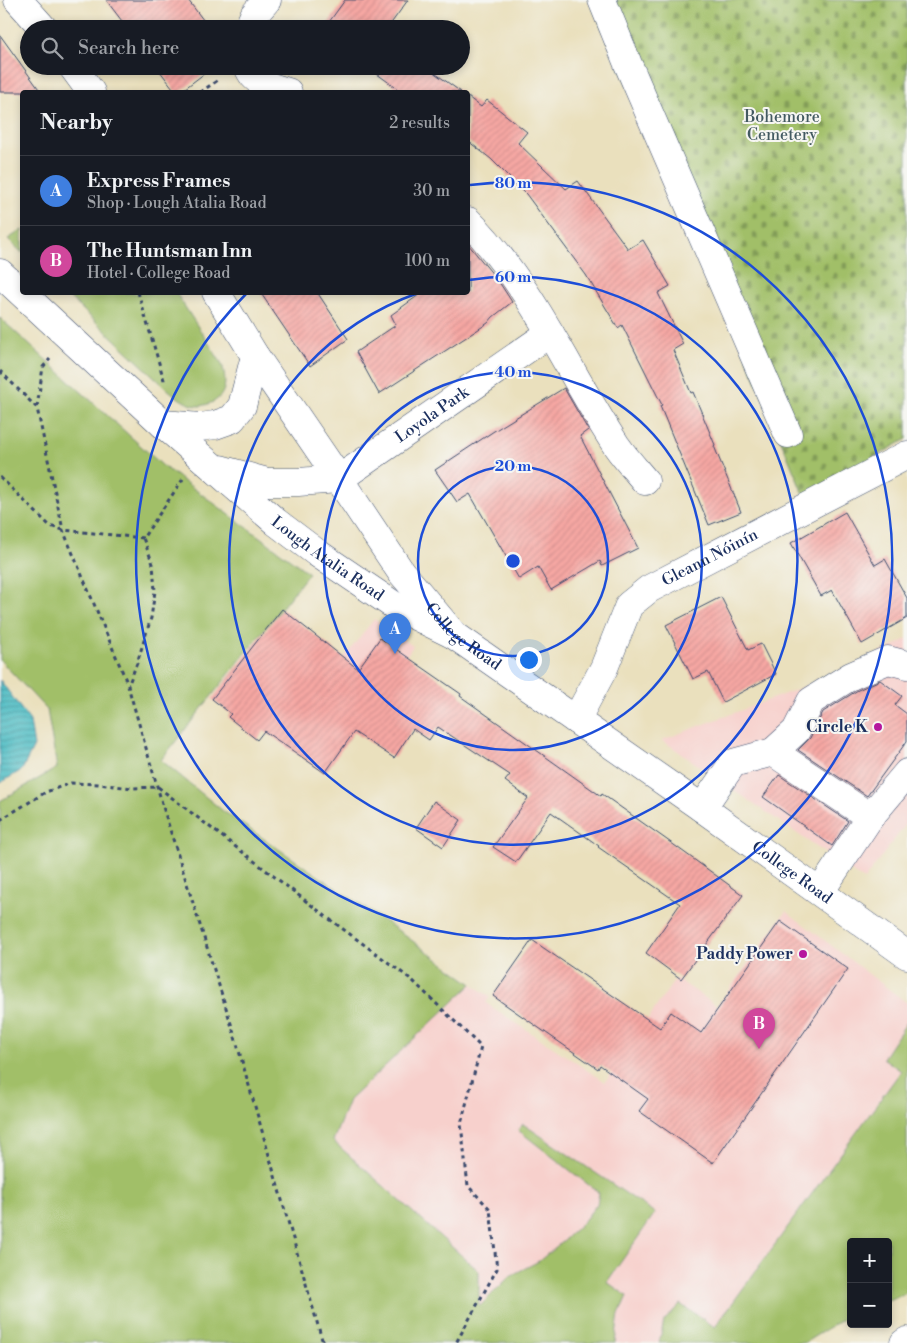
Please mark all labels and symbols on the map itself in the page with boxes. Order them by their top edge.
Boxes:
park label: Bohemore Cemetery [743,107,820,145]
text: 80 m [495,174,532,193]
text: 60 m [495,268,532,287]
text: 40 m [494,363,532,382]
street label: Loyola Park [391,381,474,447]
text: 20 m [495,457,532,476]
street label: Lough Atalia Road [267,512,388,605]
street label: Gleann Nóinín [658,524,762,591]
centre of rings [504,552,522,570]
street label: College Road [421,599,505,675]
pin: A [379,613,411,654]
your location [516,647,542,673]
place label: Circle K [806,717,869,737]
marker: Circle K [872,721,884,733]
street label: College Road [748,837,836,908]
place label: Paddy Power [696,944,793,964]
marker: Paddy Power [797,948,809,960]
pin: B [743,1008,775,1049]

